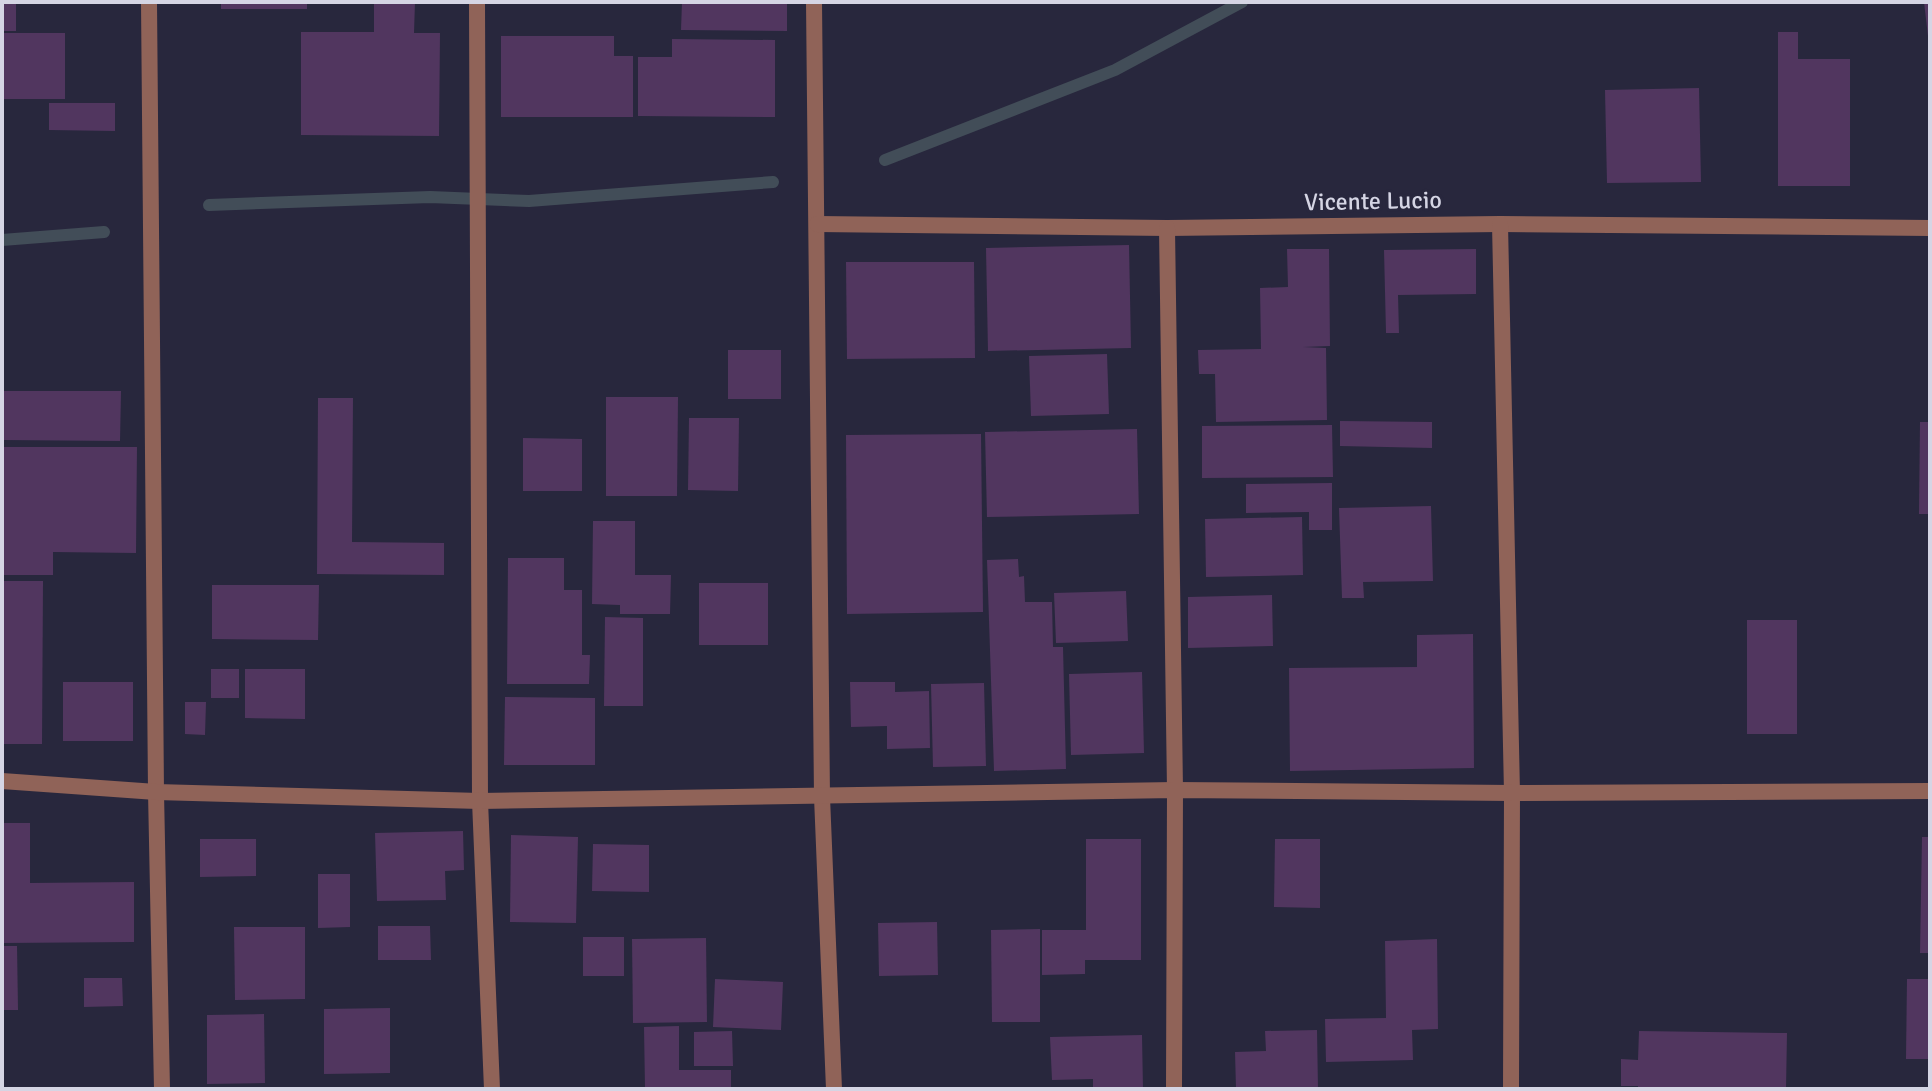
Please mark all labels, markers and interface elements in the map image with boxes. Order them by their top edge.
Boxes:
street label: Vicente Lucio [1304,185,1442,217]

